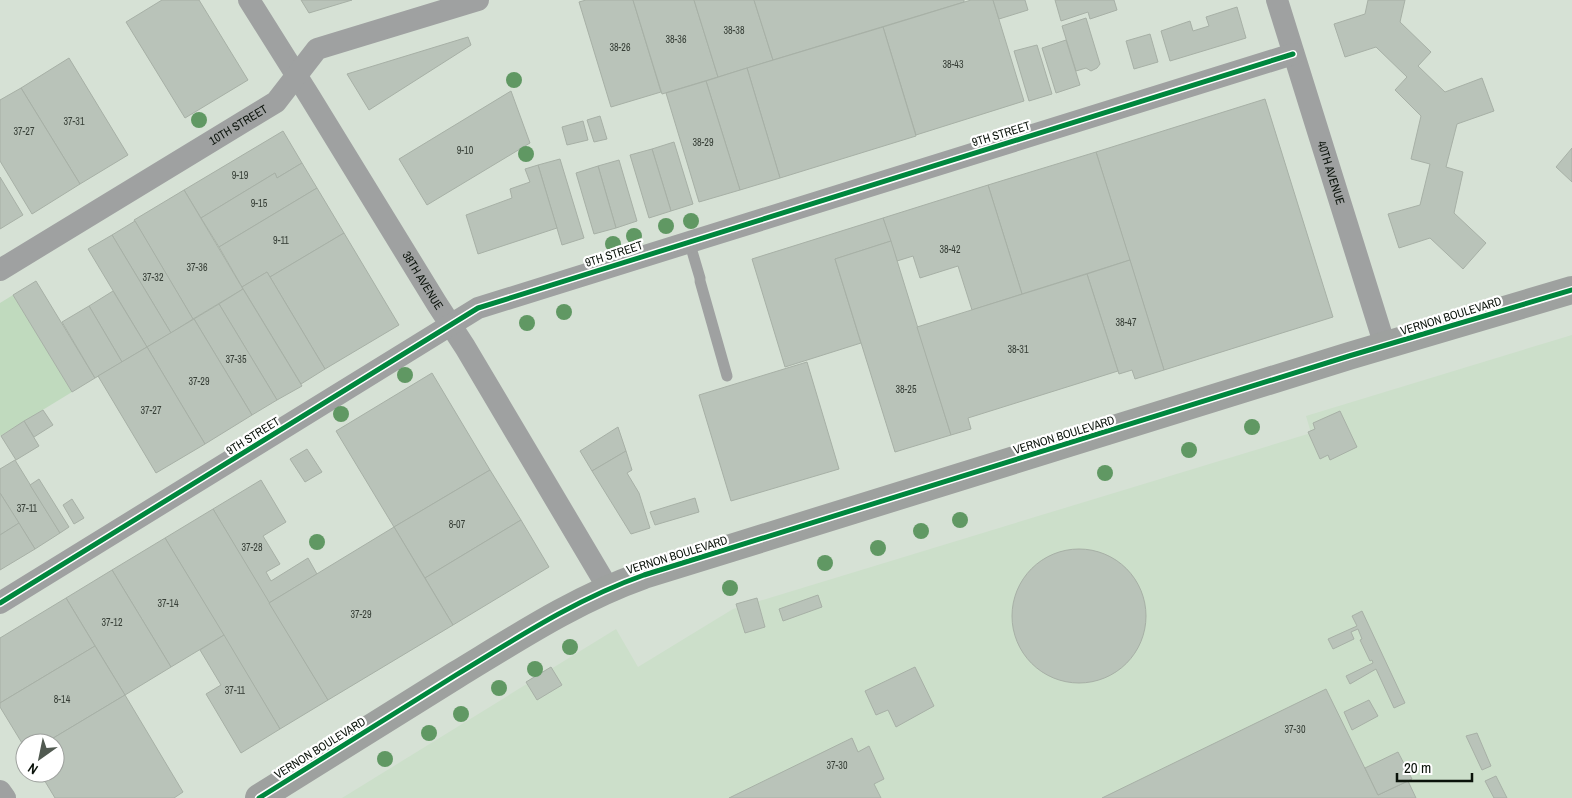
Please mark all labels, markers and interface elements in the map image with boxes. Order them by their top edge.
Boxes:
house number: 38-38 [724,24,745,37]
house number: 38-36 [666,33,687,46]
house number: 38-26 [610,41,631,54]
house number: 38-43 [943,58,964,71]
street label: 10TH STREET [206,101,271,149]
house number: 37-31 [64,115,85,128]
street label: 9TH STREET [970,118,1032,150]
house number: 37-27 [14,125,35,138]
house number: 38-29 [693,136,714,149]
street label: 40TH AVENUE [1313,139,1348,207]
house number: 9-10 [457,144,474,157]
house number: 9-19 [232,169,249,182]
house number: 9-15 [251,197,268,210]
house number: 9-11 [273,234,289,247]
street label: 9TH STREET [583,237,645,271]
house number: 38-42 [940,243,961,256]
street label: 38TH AVENUE [399,248,447,313]
house number: 37-36 [187,261,208,274]
house number: 37-32 [143,271,164,284]
street label: VERNON BOULEVARD [1399,293,1503,339]
house number: 38-47 [1116,316,1137,329]
house number: 38-31 [1008,343,1029,356]
house number: 37-35 [226,353,247,366]
house number: 37-29 [189,375,210,388]
house number: 38-25 [896,383,917,396]
house number: 37-27 [141,404,162,417]
street label: VERNON BOULEVARD [1012,412,1116,458]
street label: 9TH STREET [223,413,283,459]
house number: 37-11 [17,502,38,515]
house number: 8-07 [449,518,466,531]
street label: VERNON BOULEVARD [625,532,729,578]
house number: 37-28 [242,541,263,554]
house number: 37-14 [158,597,179,610]
house number: 37-29 [351,608,372,621]
house number: 37-12 [102,616,123,629]
house number: 37-11 [225,684,246,697]
house number: 8-14 [54,693,71,706]
street label: VERNON BOULEVARD [271,713,369,783]
house number: 37-30 [1285,723,1306,736]
north arrow [15,733,65,783]
scale bar [1397,750,1472,782]
text: 20 m [1404,757,1431,778]
text: N [25,759,41,779]
house number: 37-30 [827,759,848,772]

